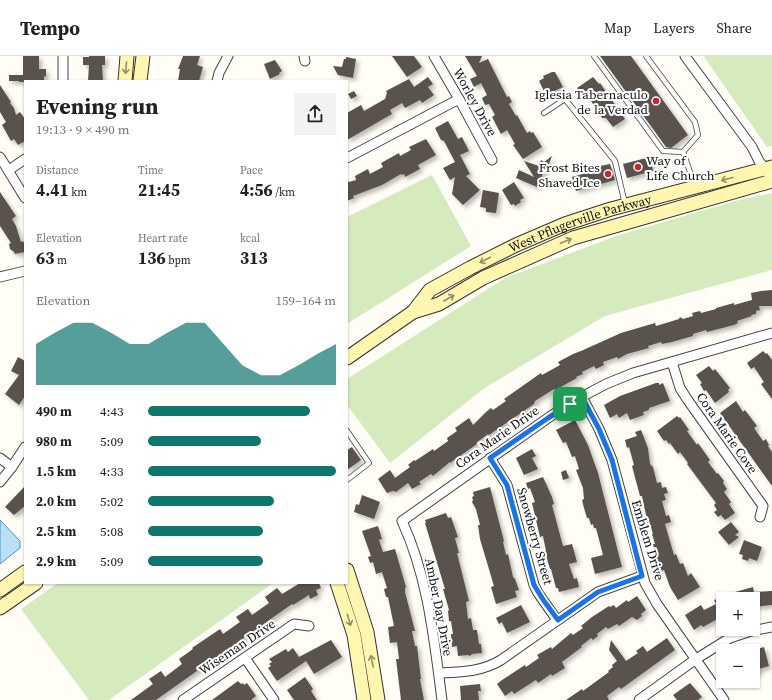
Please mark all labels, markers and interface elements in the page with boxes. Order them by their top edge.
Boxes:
text: Tempo [20,15,80,41]
text: Map [604,18,631,38]
text: Layers [653,18,695,38]
text: Share [717,18,752,38]
one-way arrow [122,62,129,75]
street label: Worley Drive [449,65,501,139]
place label: Iglesia Tabernaculo de la Verdad [534,86,649,118]
text: Evening run [36,91,159,121]
button: share [294,93,336,135]
marker: Iglesia Tabernaculo de la Verdad [651,96,661,106]
text: 19:13 · 9 × 490 m [36,121,130,138]
place label: Way of Life Church [646,152,715,184]
place label: Frost Bites Shaved Ice [538,159,600,191]
marker: Way of Life Church [633,162,643,172]
text: Distance [36,163,79,178]
text: Time [138,163,163,178]
text: Pace [240,163,263,178]
marker: Frost Bites Shaved Ice [603,169,613,179]
one-way arrow [721,176,734,183]
text: 4.41 [36,178,69,202]
text: 21:45 [138,178,180,202]
text: 4:56 [240,178,273,202]
text: km [69,185,87,200]
text: /km [273,185,295,200]
street label: West Pflugerville Parkway [505,190,653,256]
text: Elevation [36,231,82,246]
text: Heart rate [138,231,188,246]
text: kcal [240,231,260,246]
one-way arrow [559,237,571,244]
text: 63 [36,246,54,270]
text: 136 [138,246,166,270]
text: 313 [240,246,268,270]
text: m [54,253,67,268]
text: bpm [166,253,191,268]
one-way arrow [479,257,491,265]
text: Elevation [36,292,90,309]
text: 159–164 m [276,292,336,309]
one-way arrow [443,293,455,301]
pin [553,387,587,421]
street label: Cora Marie Cove [693,389,762,477]
icon: arrive [559,393,581,415]
street label: Cora Marie Drive [452,402,543,472]
text: 490 m [36,403,72,420]
text: 4:43 [100,403,123,420]
text: 980 m [36,433,72,450]
text: 5:09 [100,433,123,450]
text: 1.5 km [36,463,76,480]
text: 4:33 [100,463,123,480]
street label: Snowberry Street [513,486,557,587]
text: 2.0 km [36,493,76,510]
text: 5:02 [100,493,123,510]
street label: Emblem Drive [628,498,668,583]
text: 2.5 km [36,523,76,540]
text: 5:08 [100,523,123,540]
text: 2.9 km [36,553,76,570]
text: 5:09 [100,553,123,570]
street label: Amber Day Drive [421,556,457,658]
map controls [716,592,760,688]
button: + [716,592,760,636]
one-way arrow [346,613,353,626]
street label: Wiseman Drive [195,615,279,679]
button: − [716,644,760,688]
one-way arrow [368,655,376,668]

